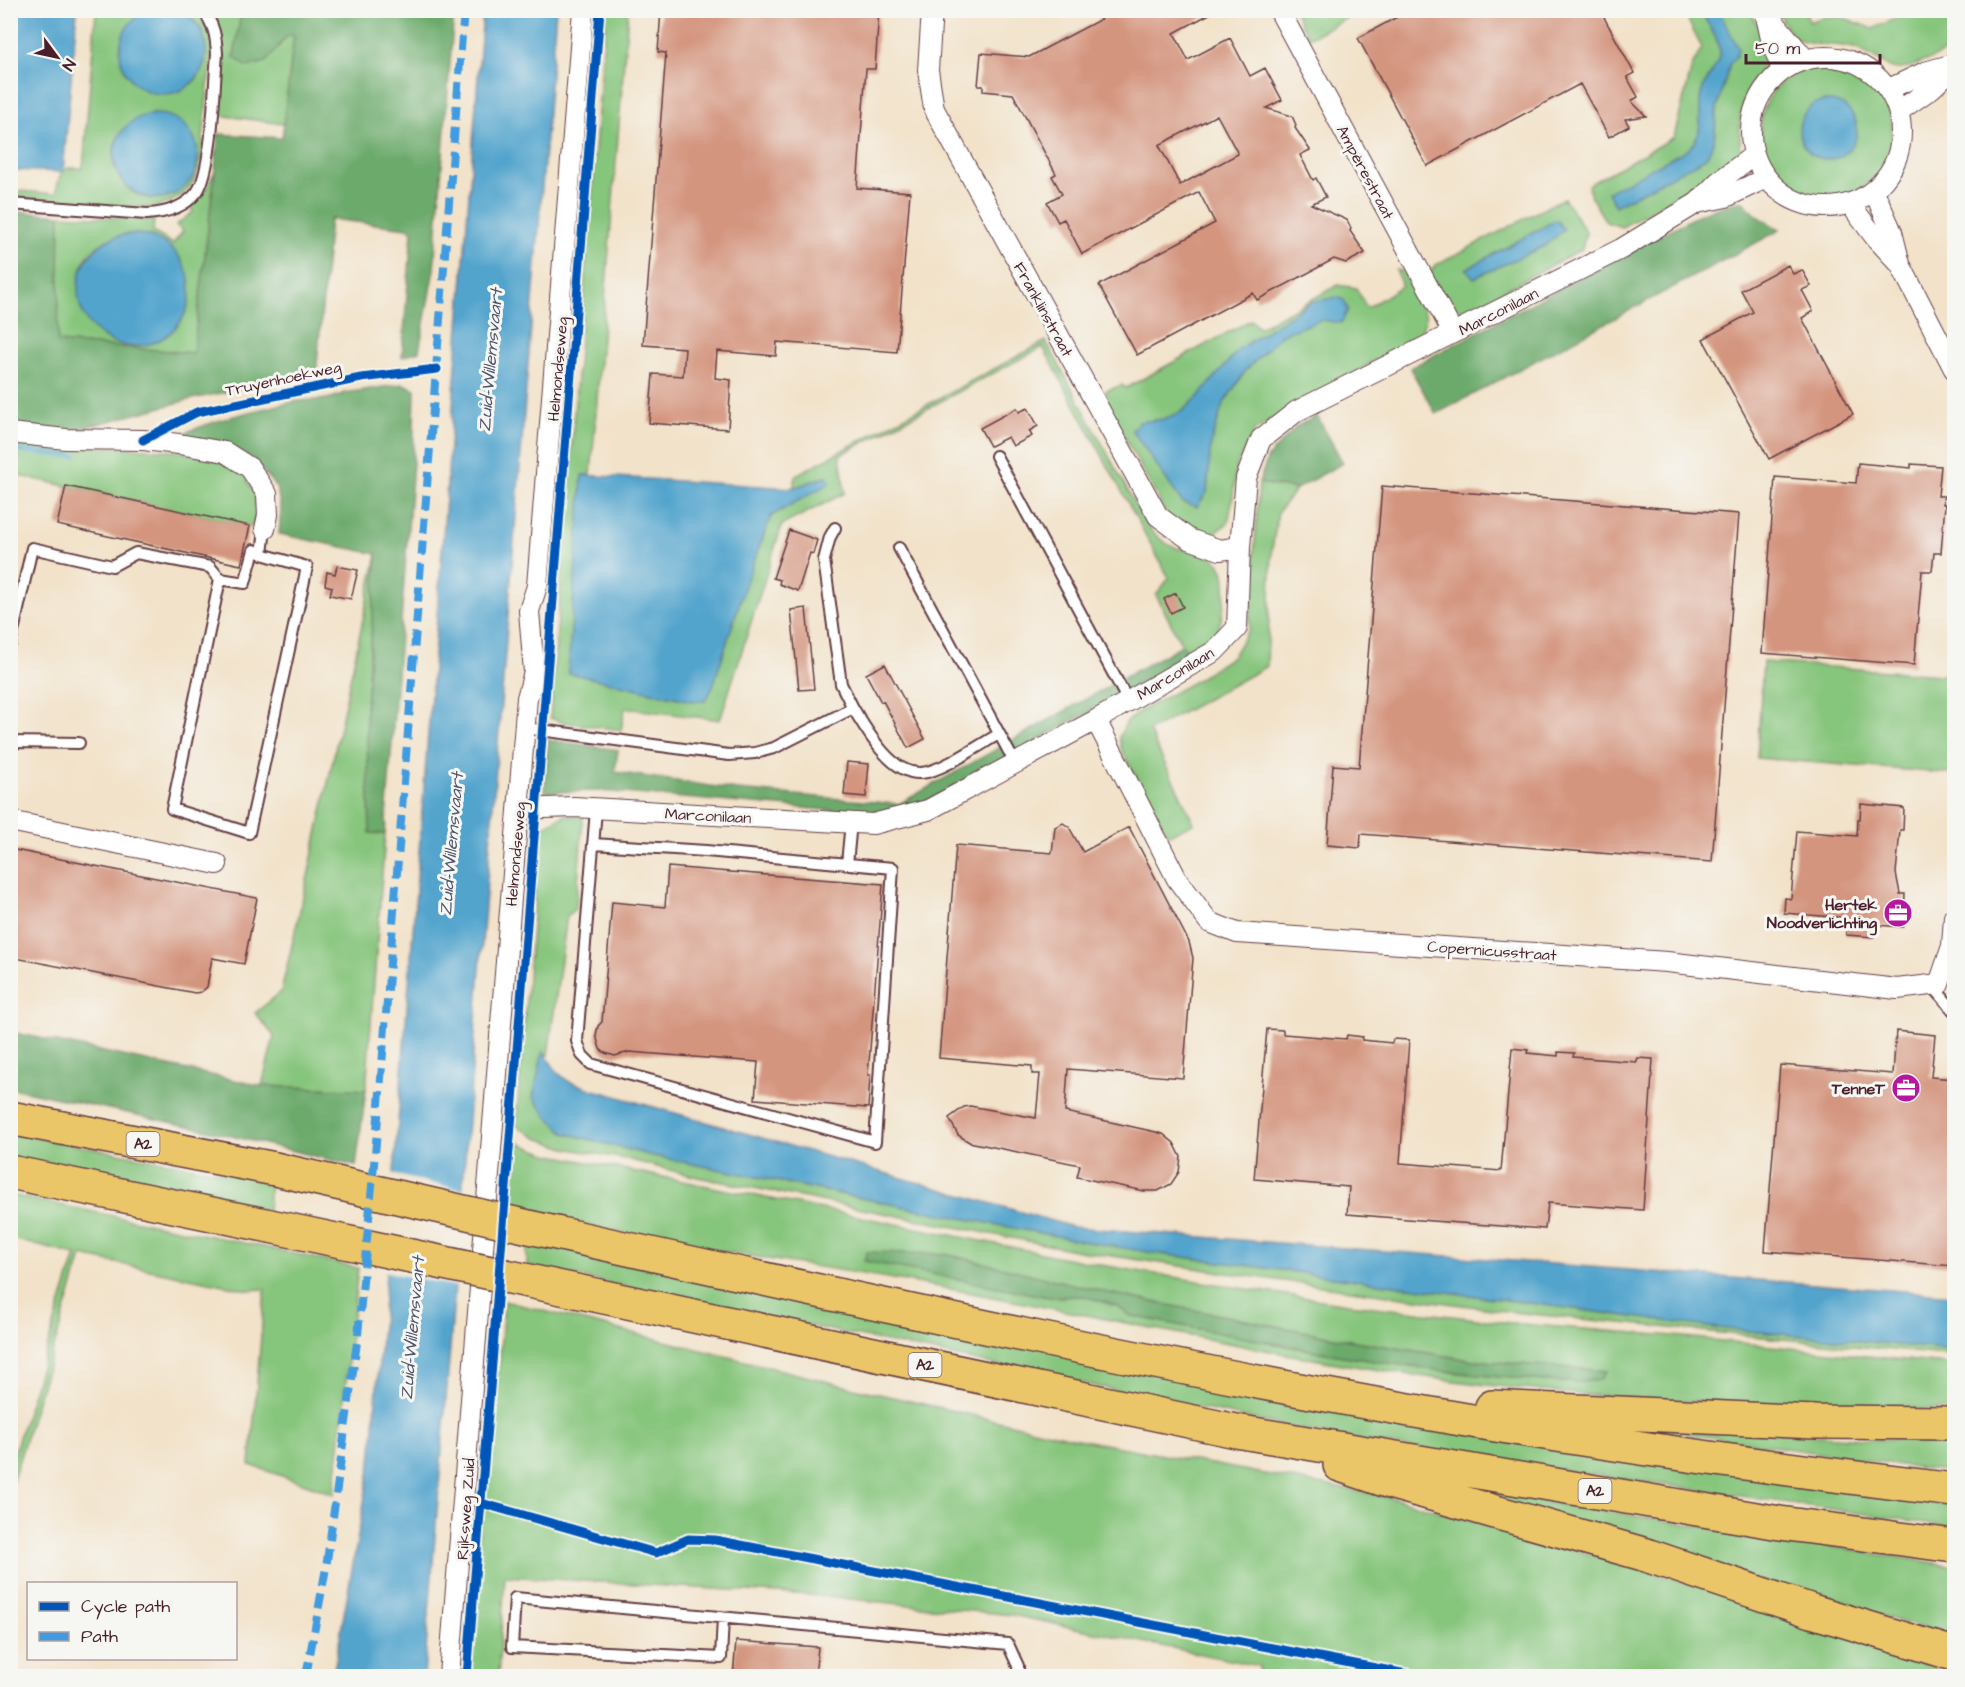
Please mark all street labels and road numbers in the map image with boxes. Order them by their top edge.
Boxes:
street label: Ampèrestraat [1331,121,1399,224]
street label: Franklinstraat [1008,258,1078,361]
street label: Marconilaan [1455,282,1542,341]
street label: Helmondseweg [542,316,575,422]
street label: Truyenhoekweg [223,356,343,403]
street label: Marconilaan [1133,642,1218,706]
street label: Helmondseweg [500,801,533,907]
street label: Marconilaan [664,803,752,829]
street label: Copernicusstraat [1427,936,1558,967]
road number: A2 [126,1132,160,1156]
road number: A2 [908,1353,942,1377]
street label: Rijksweg Zuid [451,1457,482,1561]
road number: A2 [1578,1479,1612,1503]

